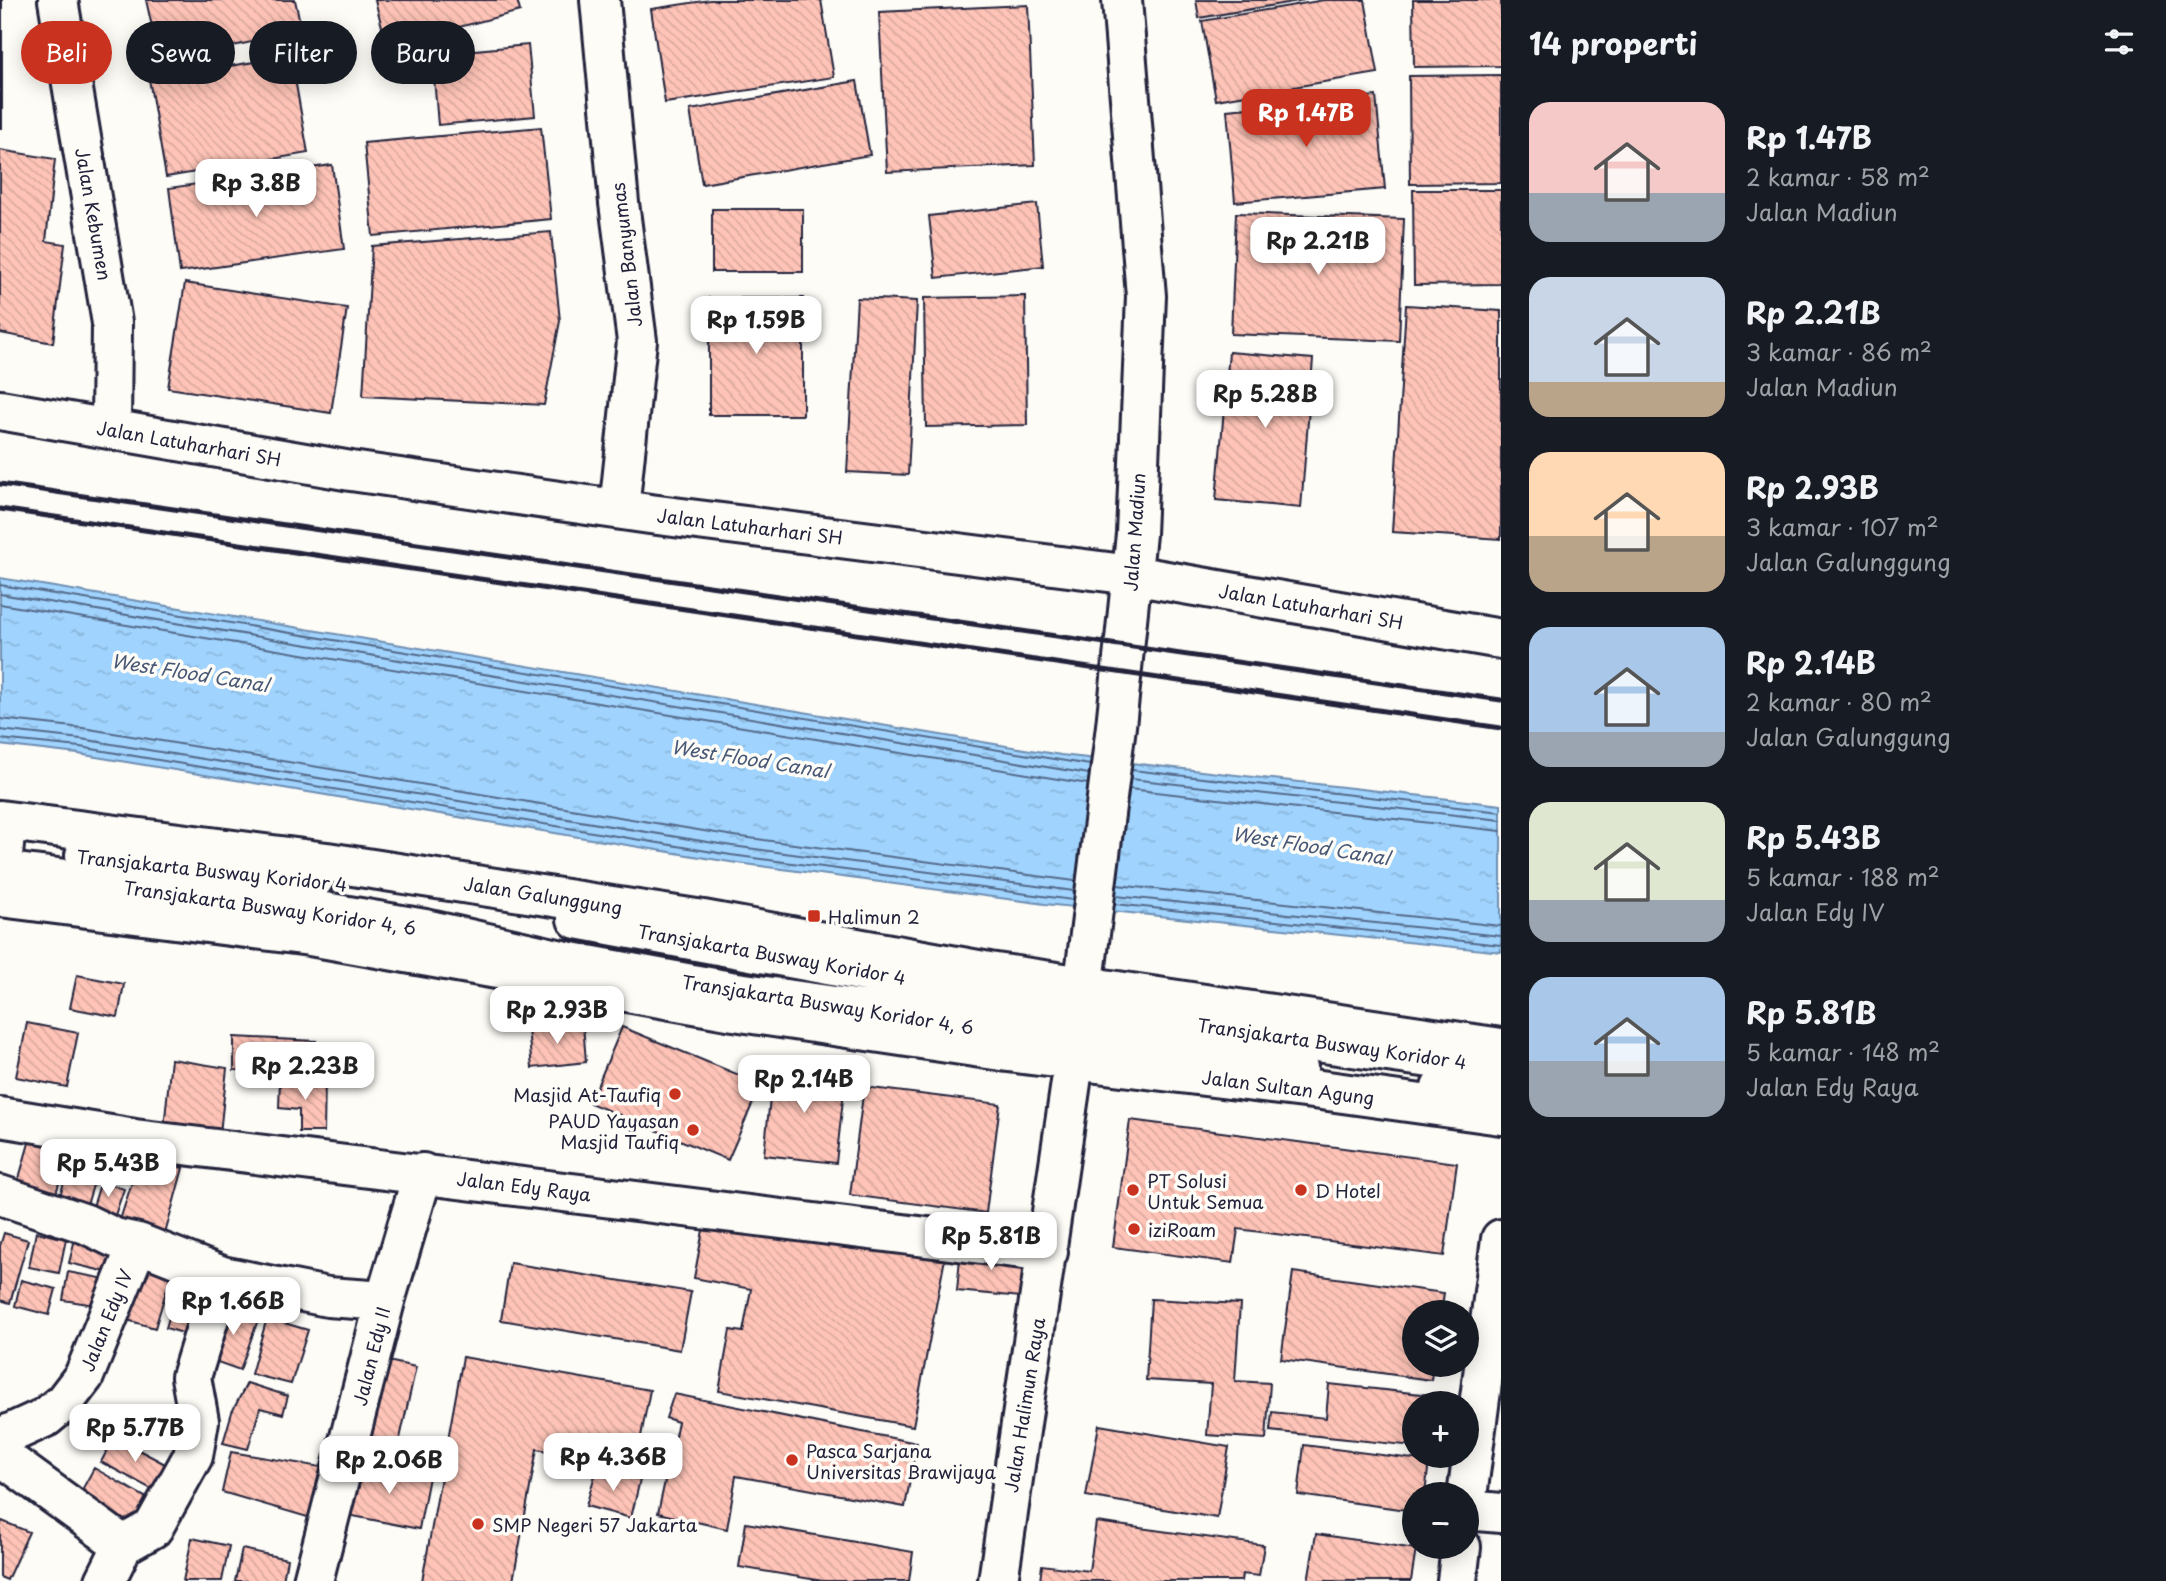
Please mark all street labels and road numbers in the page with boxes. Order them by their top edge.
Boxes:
street label: Jalan Kebumen [69,146,119,282]
street label: Jalan Banyumas [604,181,648,329]
street label: Jalan Latuharhari SH [95,413,283,473]
street label: Jalan Madiun [1116,472,1152,592]
street label: Jalan Latuharhari SH [656,501,844,551]
street label: Jalan Latuharhari SH [1217,576,1405,636]
street label: Transjakarta Busway Koridor 4 [75,842,349,898]
street label: Jalan Galunggung [462,869,624,921]
street label: Transjakarta Busway Koridor 4, 6 [122,873,418,941]
street label: Transjakarta Busway Koridor 4 [636,917,908,991]
street label: Transjakarta Busway Koridor 4, 6 [680,968,976,1040]
street label: Transjakarta Busway Koridor 4 [1196,1011,1468,1075]
street label: Jalan Sultan Agung [1200,1063,1376,1111]
street label: Jalan Edy Raya [455,1164,593,1208]
street label: Jalan Edy IV [73,1264,139,1375]
street label: Jalan Edy II [346,1304,396,1408]
street label: Jalan Halimun Raya [997,1315,1051,1494]

